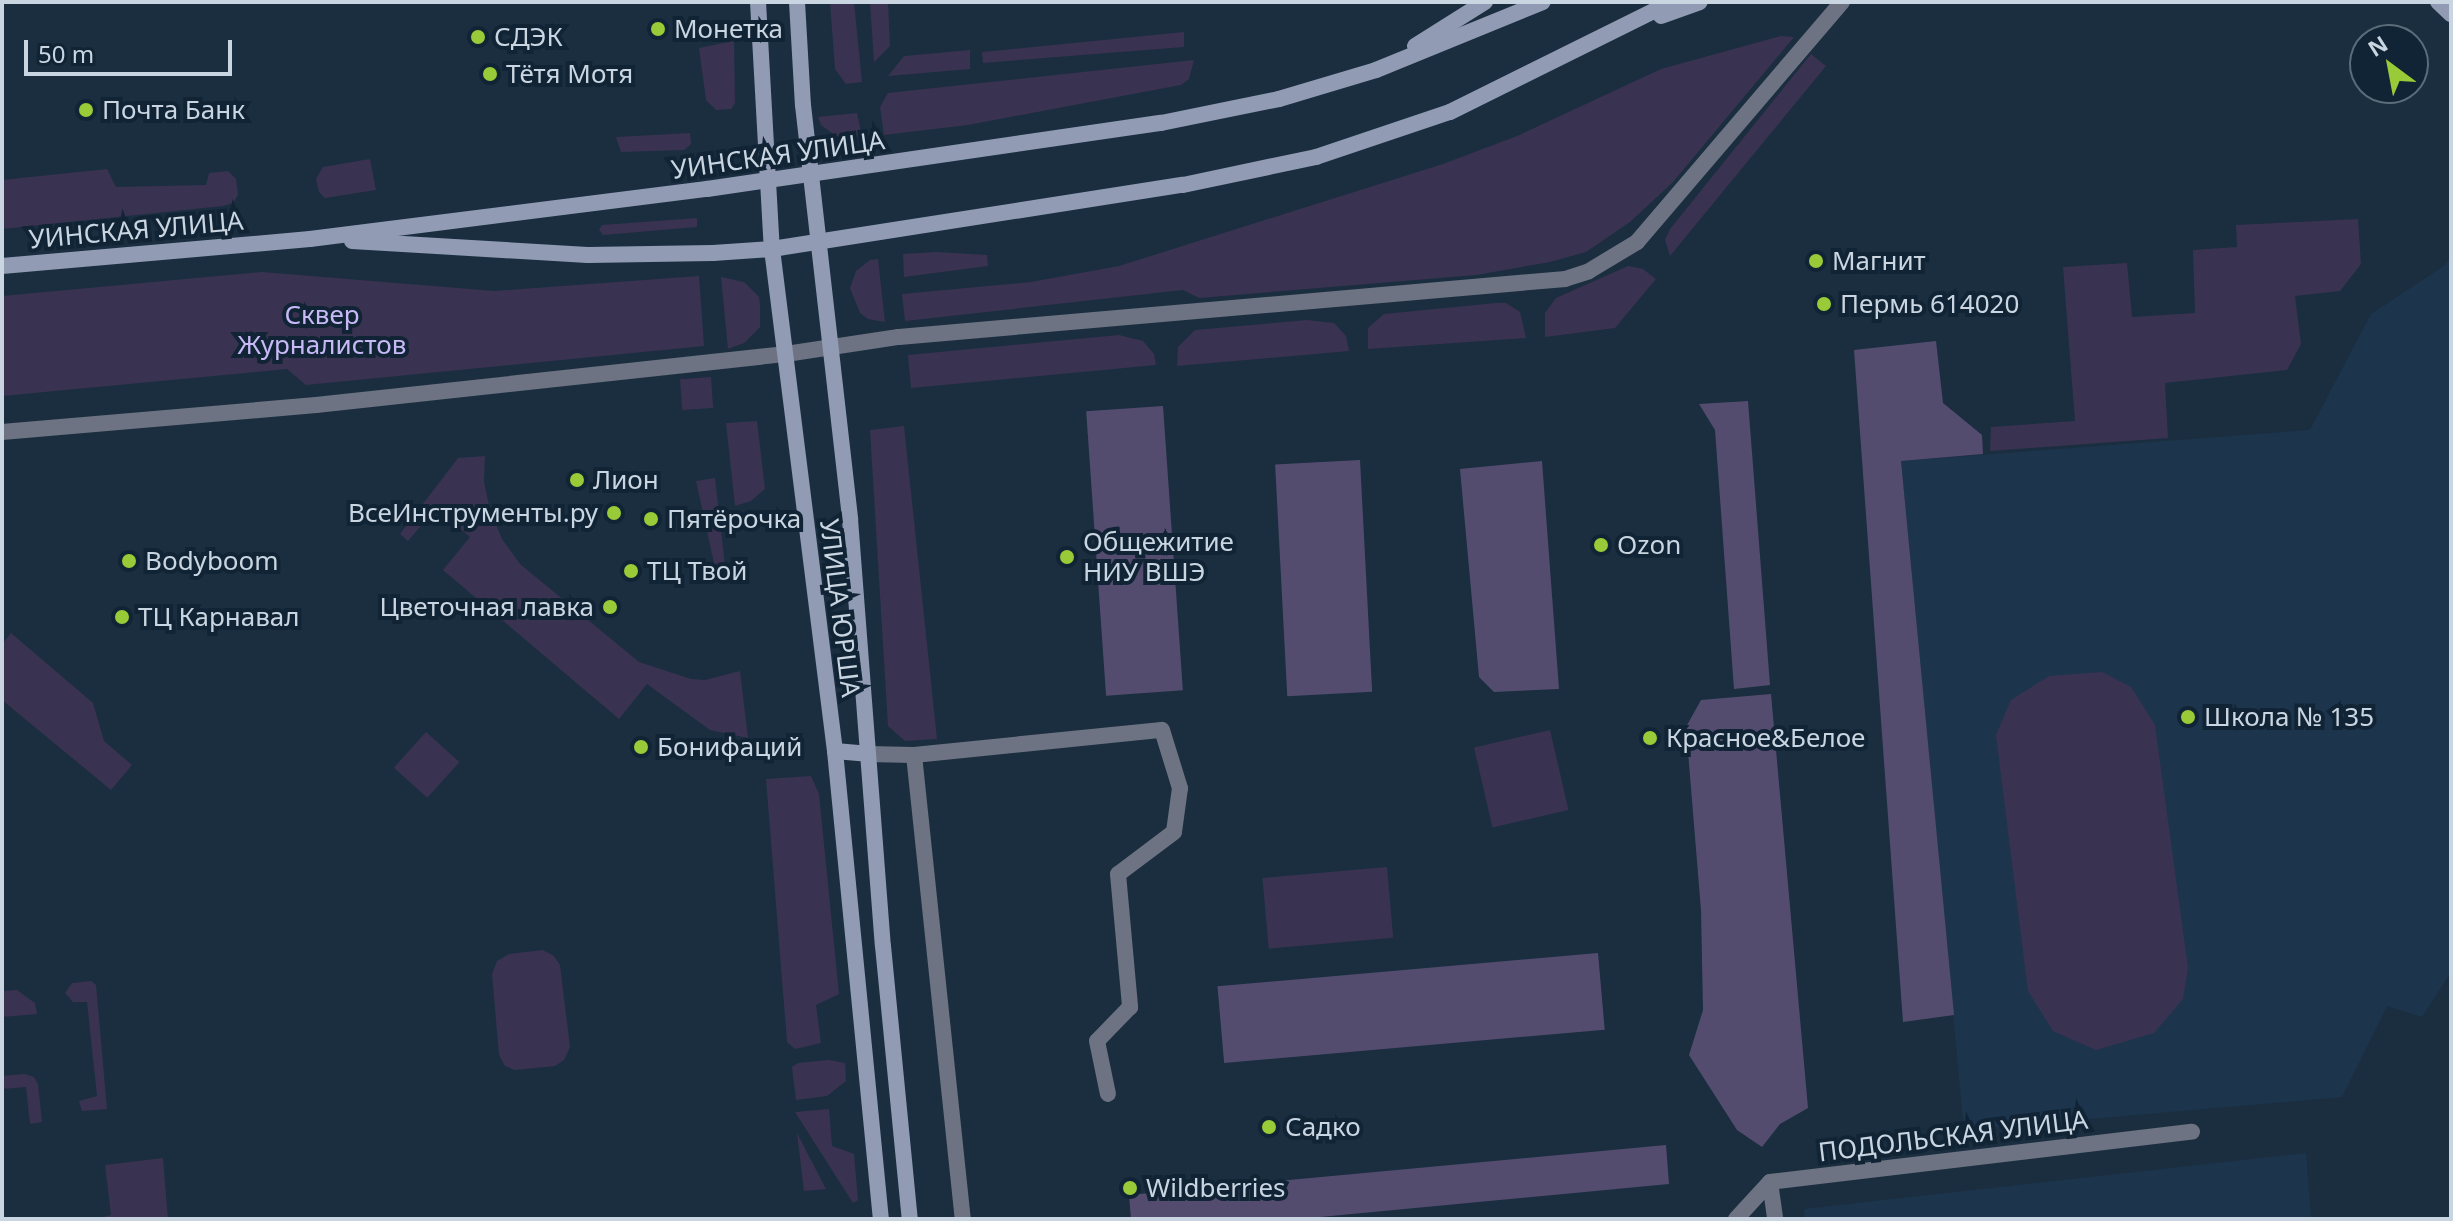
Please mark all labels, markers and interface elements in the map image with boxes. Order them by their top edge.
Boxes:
place label: Монетка [674,13,783,45]
marker: Монетка [649,20,667,38]
place label: СДЭК [494,21,563,53]
scale bar [28,24,236,74]
north arrow [2349,24,2429,104]
marker: СДЭК [469,28,487,46]
text: N [2362,28,2393,63]
text: 50 m [38,37,94,70]
place label: Тётя Мотя [506,58,633,90]
marker: Тётя Мотя [481,65,499,83]
place label: Почта Банк [102,94,245,126]
marker: Почта Банк [77,101,95,119]
street label: УИНСКАЯ УЛИЦА [669,125,887,185]
street label: УИНСКАЯ УЛИЦА [27,205,245,255]
place label: Магнит [1832,245,1926,277]
marker: Магнит [1807,252,1825,270]
place label: Пермь 614020 [1840,288,2019,320]
marker: Пермь 614020 [1815,295,1833,313]
park label: Сквер Журналистов [238,299,406,360]
place label: Лион [593,464,659,496]
marker: Лион [568,471,586,489]
place label: ВсеИнструменты.ру [348,497,598,529]
place label: Пятёрочка [667,503,801,535]
marker: ВсеИнструменты.ру [605,504,623,522]
marker: Пятёрочка [642,510,660,528]
street label: УЛИЦА ЮРША [814,517,866,699]
place label: Общежитие НИУ ВШЭ [1083,526,1234,588]
place label: Ozon [1617,529,1681,561]
marker: Ozon [1592,536,1610,554]
place label: Bodyboom [145,545,279,577]
marker: Общежитие НИУ ВШЭ [1058,548,1076,566]
marker: Bodyboom [120,552,138,570]
place label: ТЦ Твой [647,555,747,587]
marker: ТЦ Твой [622,562,640,580]
place label: Цветочная лавка [379,591,594,623]
marker: Цветочная лавка [601,598,619,616]
place label: ТЦ Карнавал [138,601,300,633]
marker: ТЦ Карнавал [113,608,131,626]
place label: Школа № 135 [2204,701,2374,733]
marker: Школа № 135 [2179,708,2197,726]
place label: Красное&Белое [1666,722,1865,754]
marker: Красное&Белое [1641,729,1659,747]
place label: Бонифаций [657,731,802,763]
marker: Бонифаций [632,738,650,756]
street label: ПОДОЛЬСКАЯ УЛИЦА [1817,1104,2089,1168]
place label: Садко [1285,1111,1361,1143]
marker: Садко [1260,1118,1278,1136]
place label: Wildberries [1146,1172,1286,1204]
marker: Wildberries [1121,1179,1139,1197]

